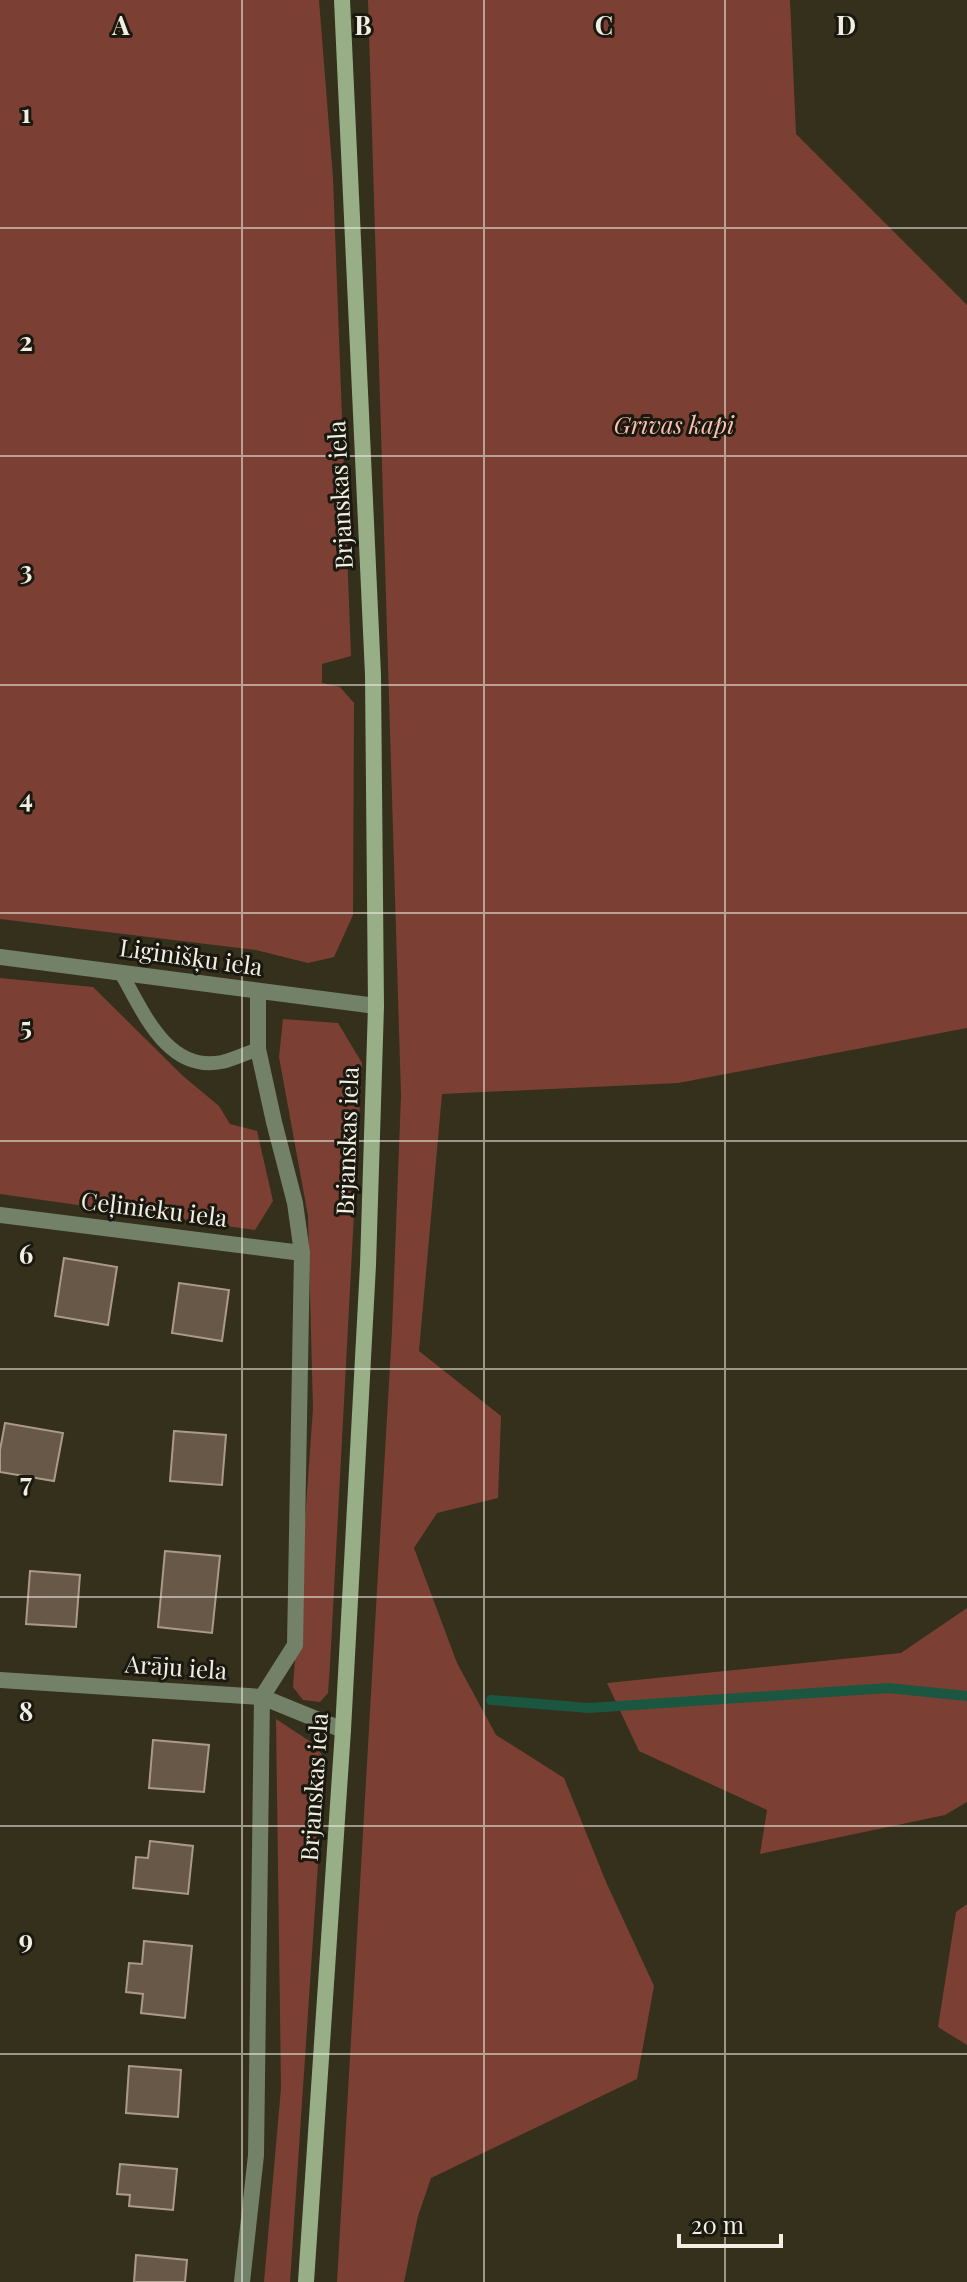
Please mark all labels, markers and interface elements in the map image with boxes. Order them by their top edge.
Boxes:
text: A [111,7,130,42]
text: B [354,7,372,42]
text: C [595,7,613,42]
text: D [836,7,856,42]
text: 1 [21,95,31,130]
text: 2 [19,323,33,358]
park label: Grīvas kapi [614,408,735,440]
street label: Brjanskas iela [319,420,359,570]
text: 3 [20,552,32,587]
text: 4 [19,780,33,815]
street label: Liginišķu iela [118,930,265,982]
text: 5 [20,1008,32,1043]
street label: Brjanskas iela [327,1066,365,1216]
street label: Ceļinieku iela [79,1183,229,1233]
text: 6 [19,1236,33,1271]
text: 7 [20,1464,32,1499]
street label: Arāju iela [123,1646,228,1686]
text: 8 [19,1693,33,1728]
street label: Brjanskas iela [292,1712,334,1862]
text: 9 [19,1921,33,1956]
scale bar [679,2198,781,2248]
text: 20 m [691,2208,744,2240]

